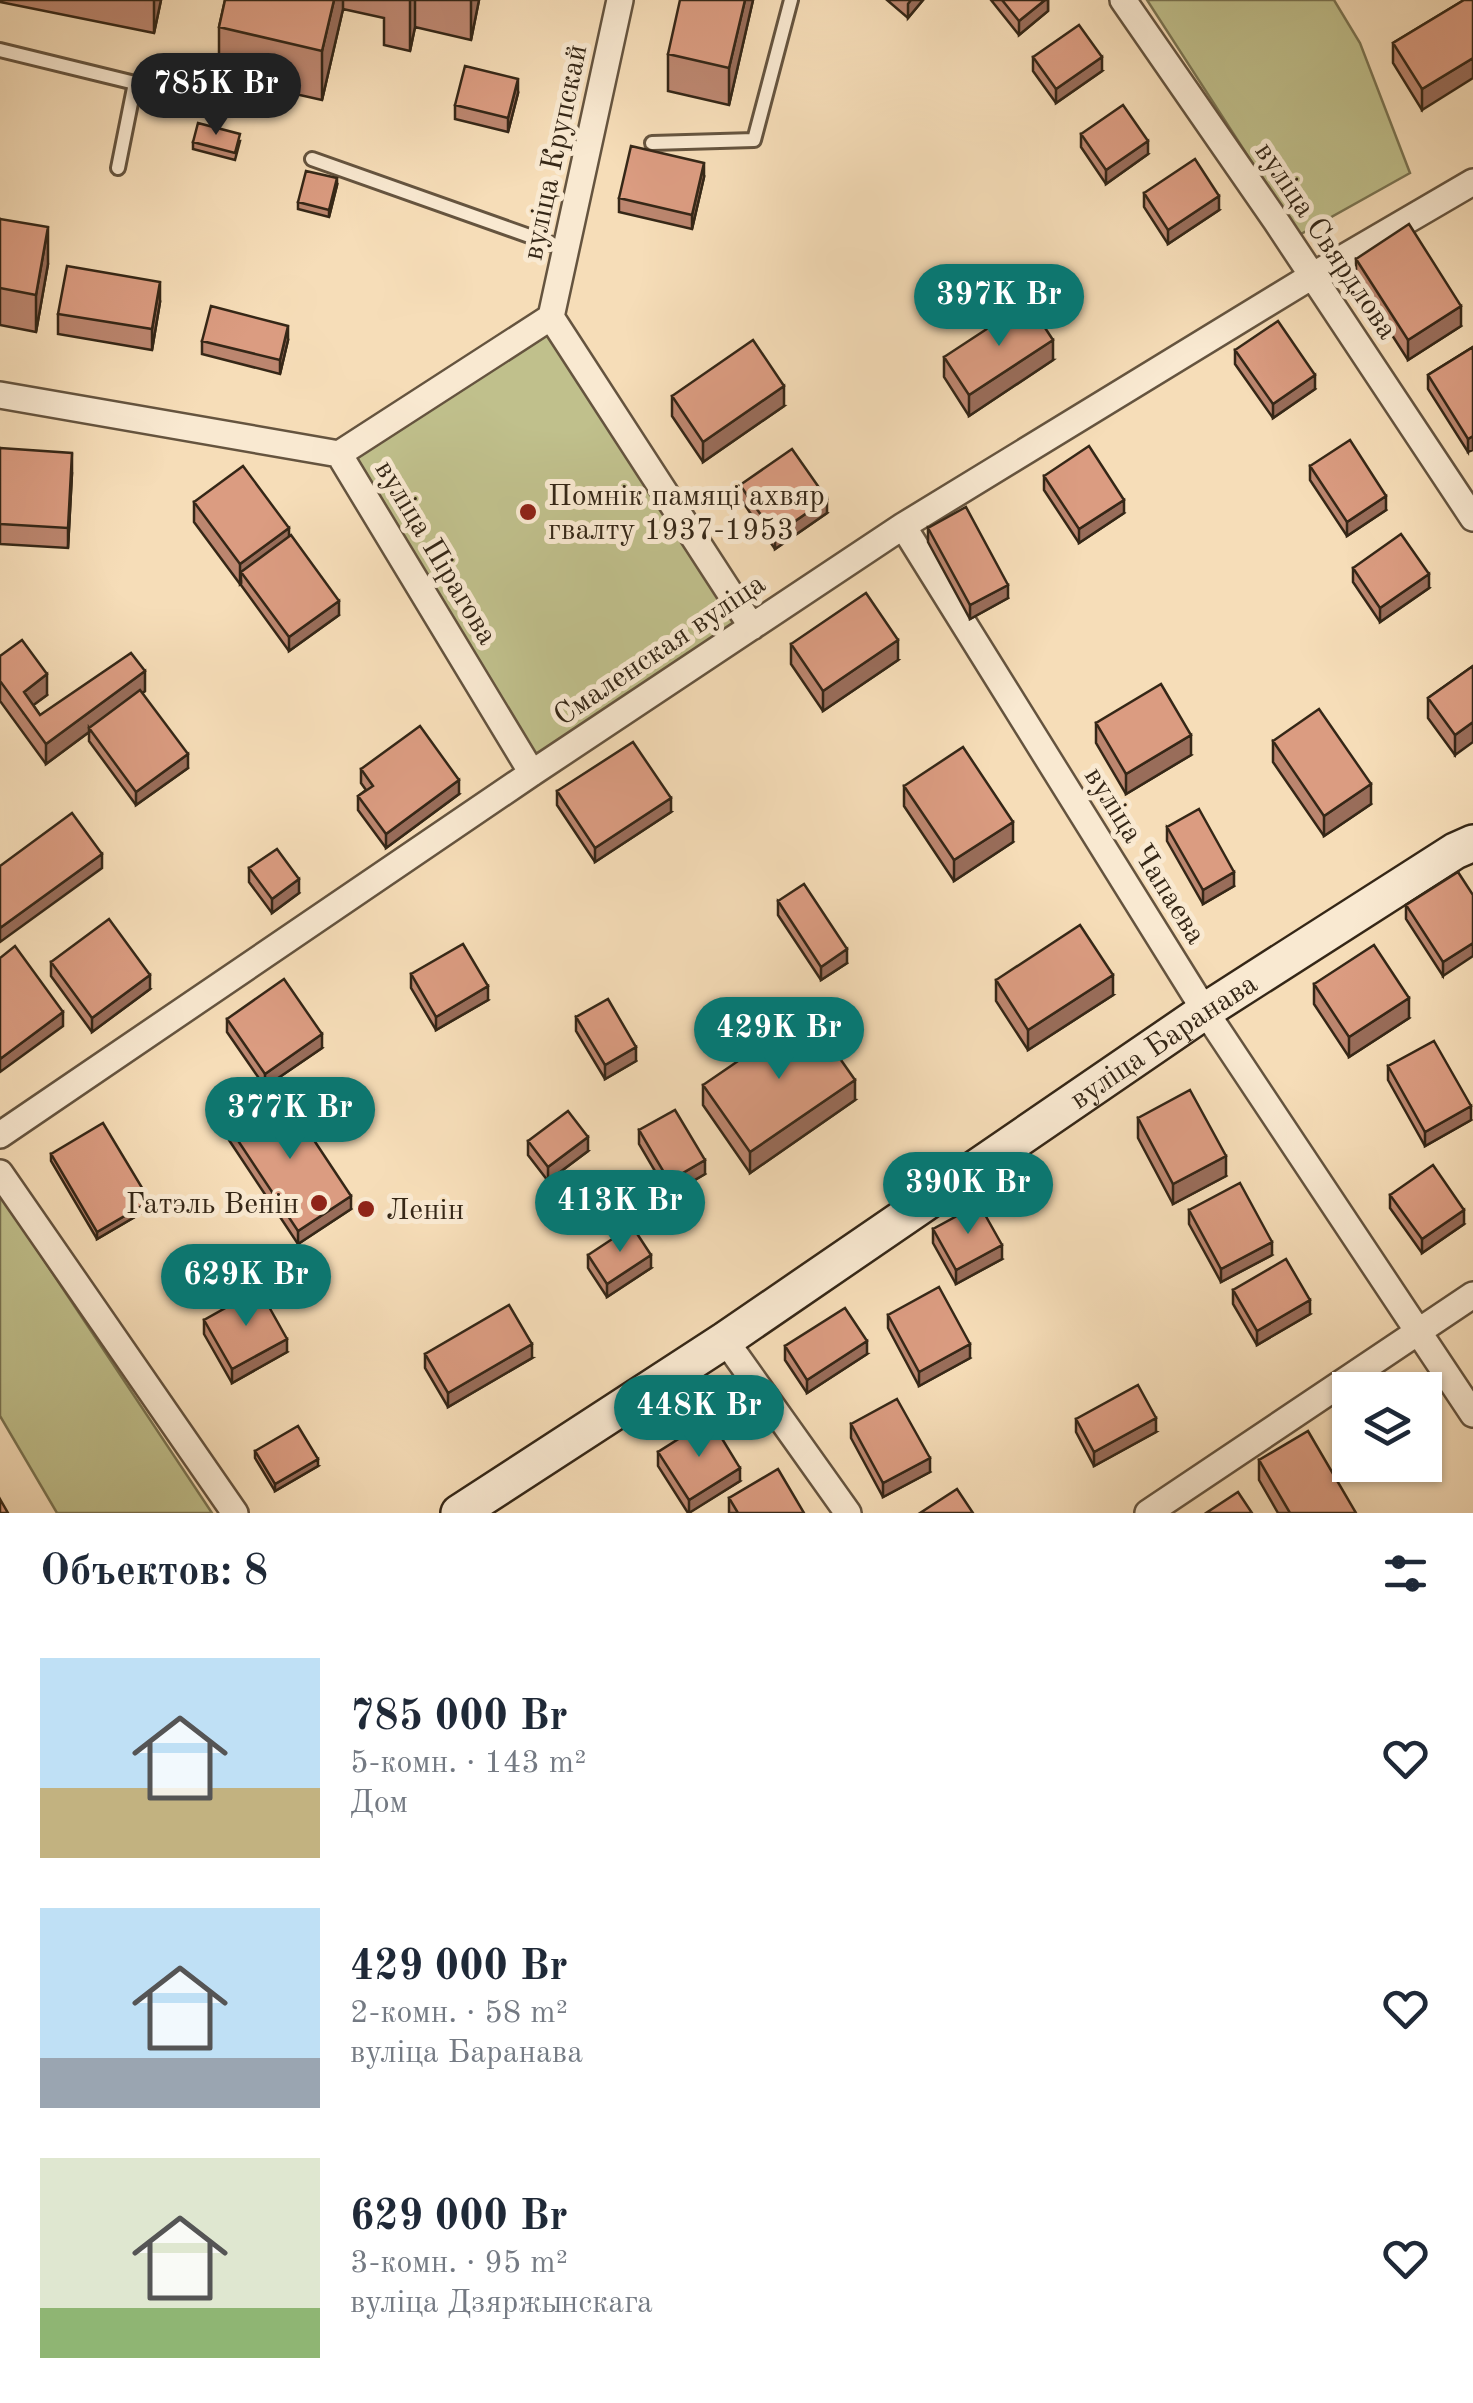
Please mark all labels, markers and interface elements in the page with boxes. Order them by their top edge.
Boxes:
street label: вуліца Крупскай [518,42,593,263]
pin: 785K Br [124,53,308,138]
text: 785K Br [153,69,279,101]
street label: вуліца Свярдлова [1249,137,1402,345]
pin: 397K Br [907,264,1091,349]
text: 397K Br [936,280,1062,312]
street label: вуліца Пірагова [369,456,502,651]
place label: Помнік памяці ахвяр гвалту 1937-1953 [548,482,825,546]
marker: Помнік памяці ахвяр гвалту 1937-1953 [517,501,539,523]
street label: Смаленская вуліца [549,569,771,732]
street label: вуліца Чапаева [1078,762,1211,950]
street label: вуліца Баранава [1065,969,1263,1116]
pin: 429K Br [687,997,871,1082]
text: 429K Br [716,1013,842,1045]
pin: 377K Br [198,1077,382,1162]
text: 377K Br [227,1093,353,1125]
pin: 390K Br [876,1152,1060,1237]
text: 390K Br [905,1168,1031,1200]
pin: 413K Br [528,1170,712,1255]
text: 413K Br [557,1186,683,1218]
place label: Гатэль Венін [126,1190,299,1220]
marker: Гатэль Венін [308,1192,330,1214]
place label: Ленін [386,1196,464,1226]
marker: Ленін [355,1198,377,1220]
pin: 629K Br [154,1244,338,1329]
text: 629K Br [183,1260,309,1292]
map controls [1332,1372,1442,1482]
button: layers [1332,1372,1442,1482]
pin: 448K Br [607,1375,791,1460]
text: 448K Br [636,1391,762,1423]
icon: filters [1378,1546,1433,1601]
text: Объектов: 8 [40,1552,268,1594]
text: 785 000 Br [350,1697,568,1739]
icon: home [120,1698,240,1818]
icon: heart [1378,1731,1433,1786]
text: 5-комн. · 143 m² [350,1748,586,1780]
text: Дом [350,1788,408,1820]
text: 429 000 Br [350,1947,568,1989]
icon: home [120,1948,240,2068]
icon: heart [1378,1981,1433,2036]
text: 2-комн. · 58 m² [350,1998,568,2030]
text: вуліца Баранава [350,2038,583,2070]
text: 629 000 Br [350,2197,568,2239]
icon: home [120,2198,240,2318]
icon: heart [1378,2231,1433,2286]
text: 3-комн. · 95 m² [350,2248,568,2280]
text: вуліца Дзяржынскага [350,2288,653,2320]

